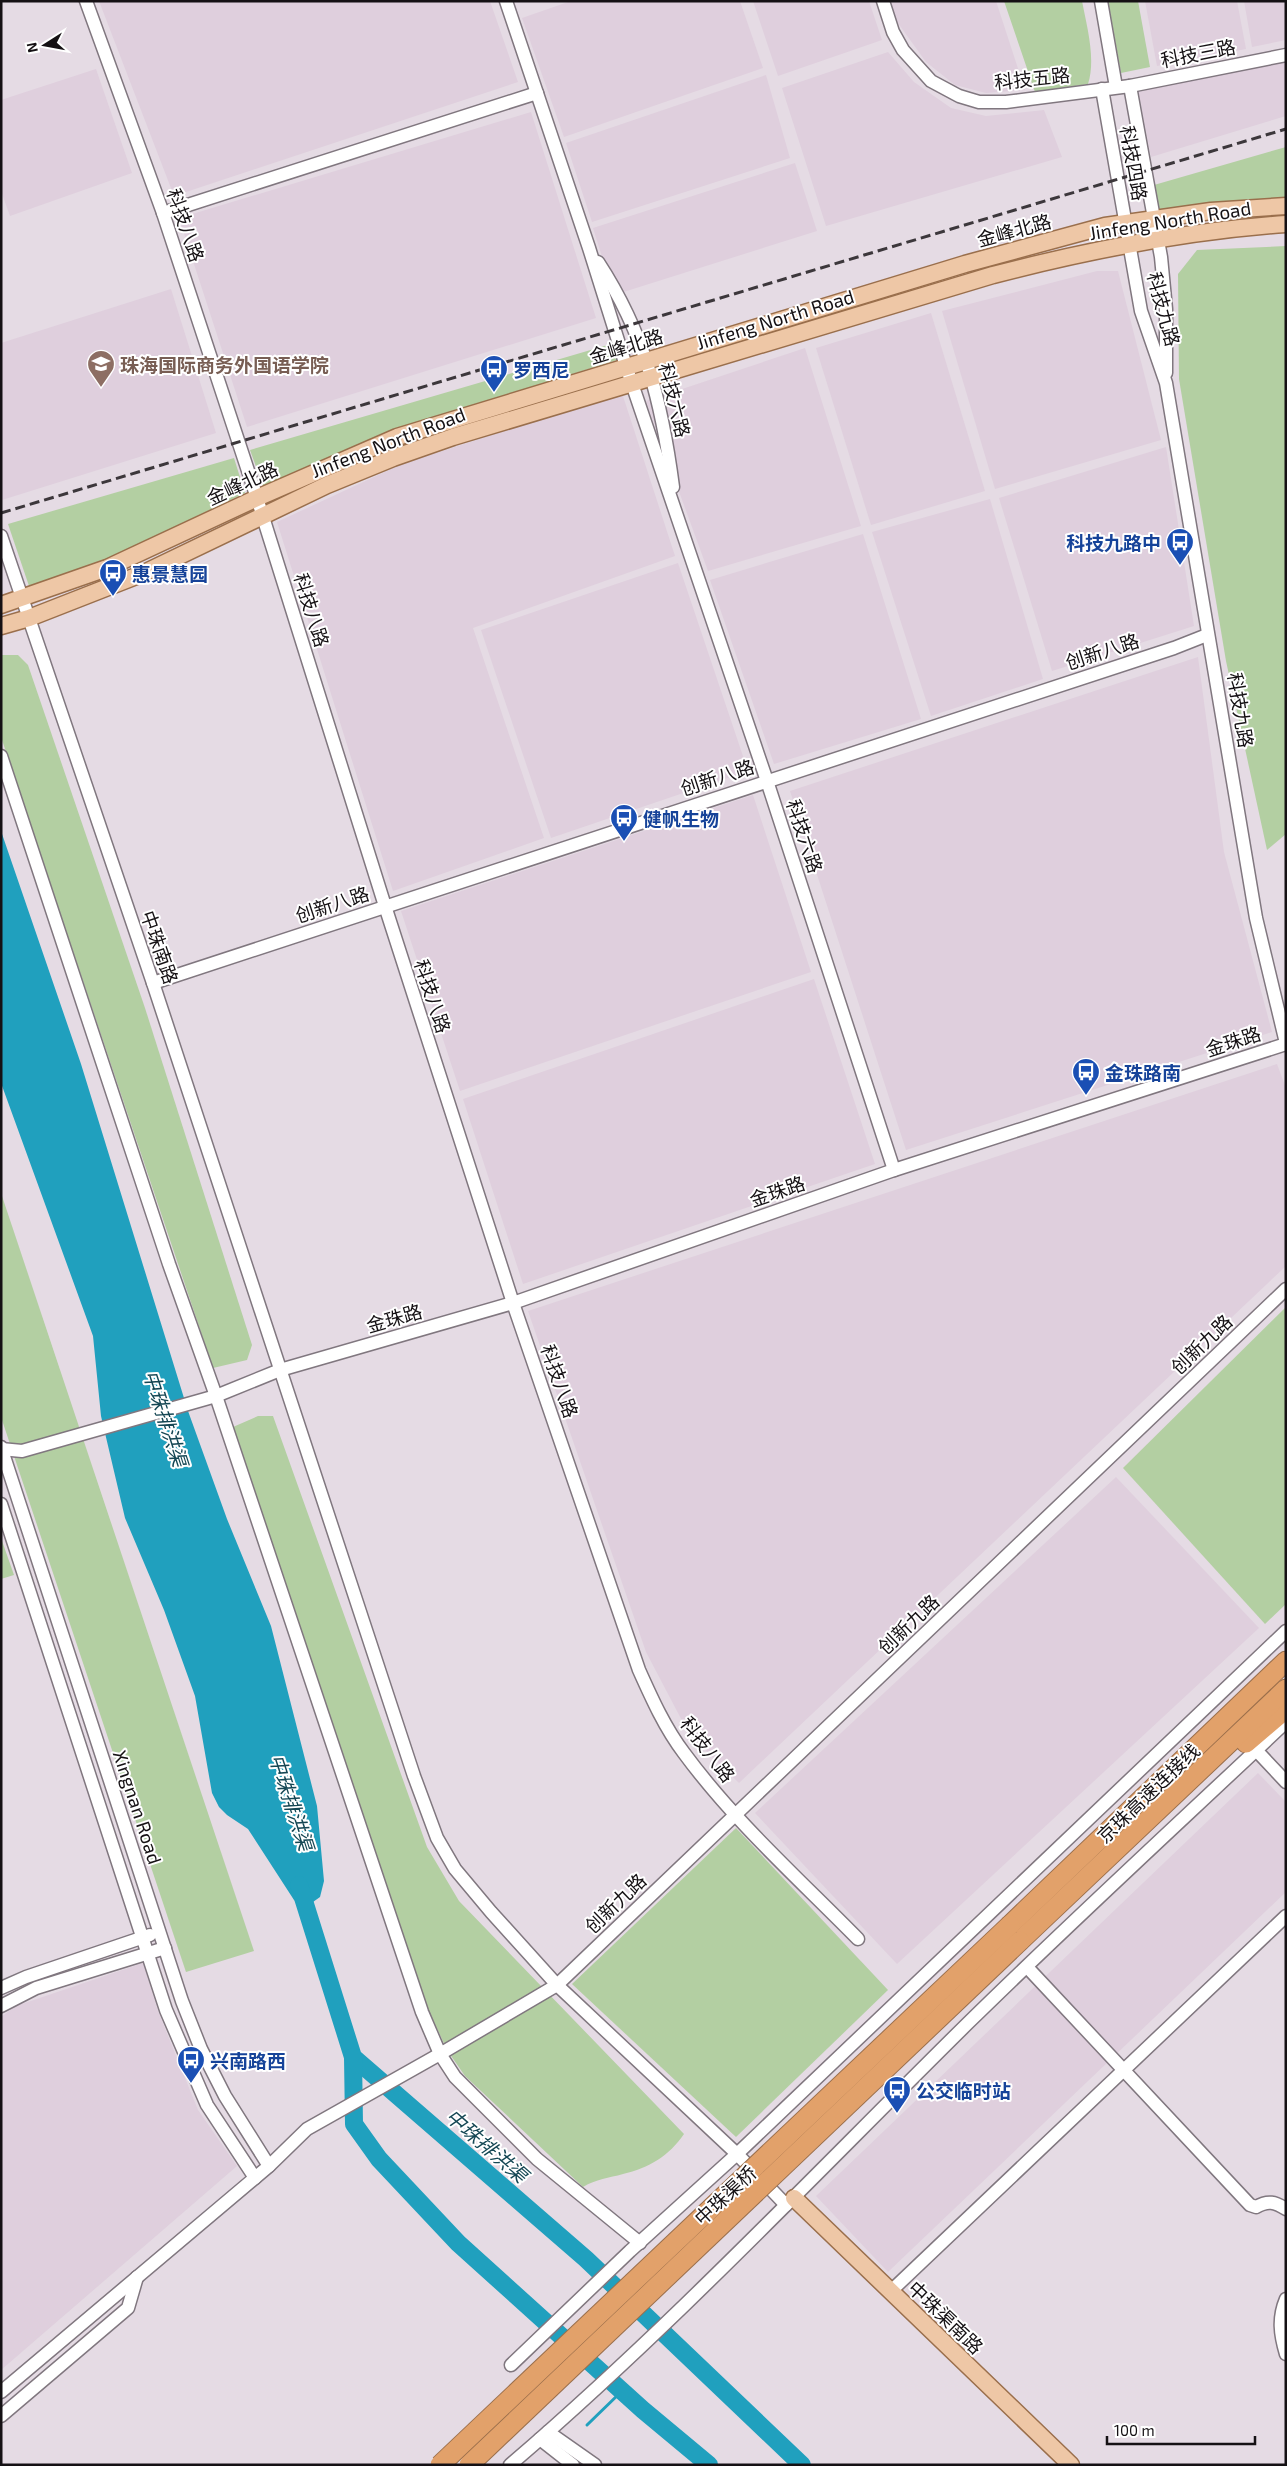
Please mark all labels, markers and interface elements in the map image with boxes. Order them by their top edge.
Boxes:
north arrow [20,20,70,70]
street label: 科技三路 [1158,34,1238,72]
text: N [22,41,41,54]
street label: 科技五路 [993,63,1071,93]
street label: 科技四路 [1116,124,1152,202]
street label: 科技八路 [163,185,209,265]
street label: Jinfeng North Road [1087,196,1253,244]
street label: 金峰北路 [974,209,1054,251]
street label: 科技九路 [1143,269,1185,349]
street label: Jinfeng North Road [693,284,857,354]
street label: 金峰北路 [586,324,666,368]
school or university icon: 珠海国际商务外国语学院 [86,349,116,388]
place label: 珠海国际商务外国语学院 [120,353,329,376]
bus stop icon: 罗西尼 [479,354,509,393]
place label: 罗西尼 [513,358,570,381]
street label: 科技六路 [655,360,695,440]
street label: Jinfeng North Road [308,402,468,482]
street label: 金峰北路 [203,457,281,509]
bus stop icon: 科技九路中 [1165,527,1195,566]
place label: 科技九路中 [1066,531,1161,554]
bus stop icon: 惠景慧园 [98,558,128,597]
place label: 惠景慧园 [132,562,208,585]
street label: 科技八路 [290,570,334,650]
street label: 创新八路 [1062,628,1142,674]
street label: 科技九路 [1224,671,1258,749]
street label: 创新八路 [677,754,757,800]
street label: 科技六路 [782,796,828,876]
bus stop icon: 健帆生物 [609,803,639,842]
place label: 健帆生物 [643,807,719,830]
street label: 创新八路 [292,881,372,927]
street label: 中珠南路 [137,907,183,987]
street label: 科技八路 [410,956,456,1036]
street label: 金珠路 [1202,1021,1264,1061]
bus stop icon: 金珠路南 [1071,1057,1101,1096]
place label: 金珠路南 [1105,1061,1181,1084]
street label: 金珠路 [746,1171,808,1211]
street label: 金珠路 [363,1299,425,1337]
street label: 创新九路 [1166,1309,1236,1379]
street label: 科技八路 [537,1341,583,1421]
water label: 中珠排洪渠 [139,1367,194,1472]
street label: 创新九路 [873,1589,943,1659]
street label: 科技八路 [676,1712,740,1786]
street label: 京珠高速连接线 [1092,1739,1204,1847]
street label: Xingnan Road [109,1747,167,1867]
water label: 中珠排洪渠 [265,1751,320,1856]
street label: 创新九路 [580,1868,650,1938]
bus stop icon: 兴南路西 [176,2045,206,2084]
place label: 兴南路西 [210,2049,286,2072]
bus stop icon: 公交临时站 [882,2075,912,2114]
place label: 公交临时站 [916,2079,1011,2102]
water label: 中珠排洪渠 [441,2103,535,2189]
street label: 中珠渠桥 [689,2161,761,2229]
street label: 中珠渠南路 [904,2276,988,2358]
scale bar [1107,2414,1254,2446]
text: 100 m [1114,2421,1155,2439]

